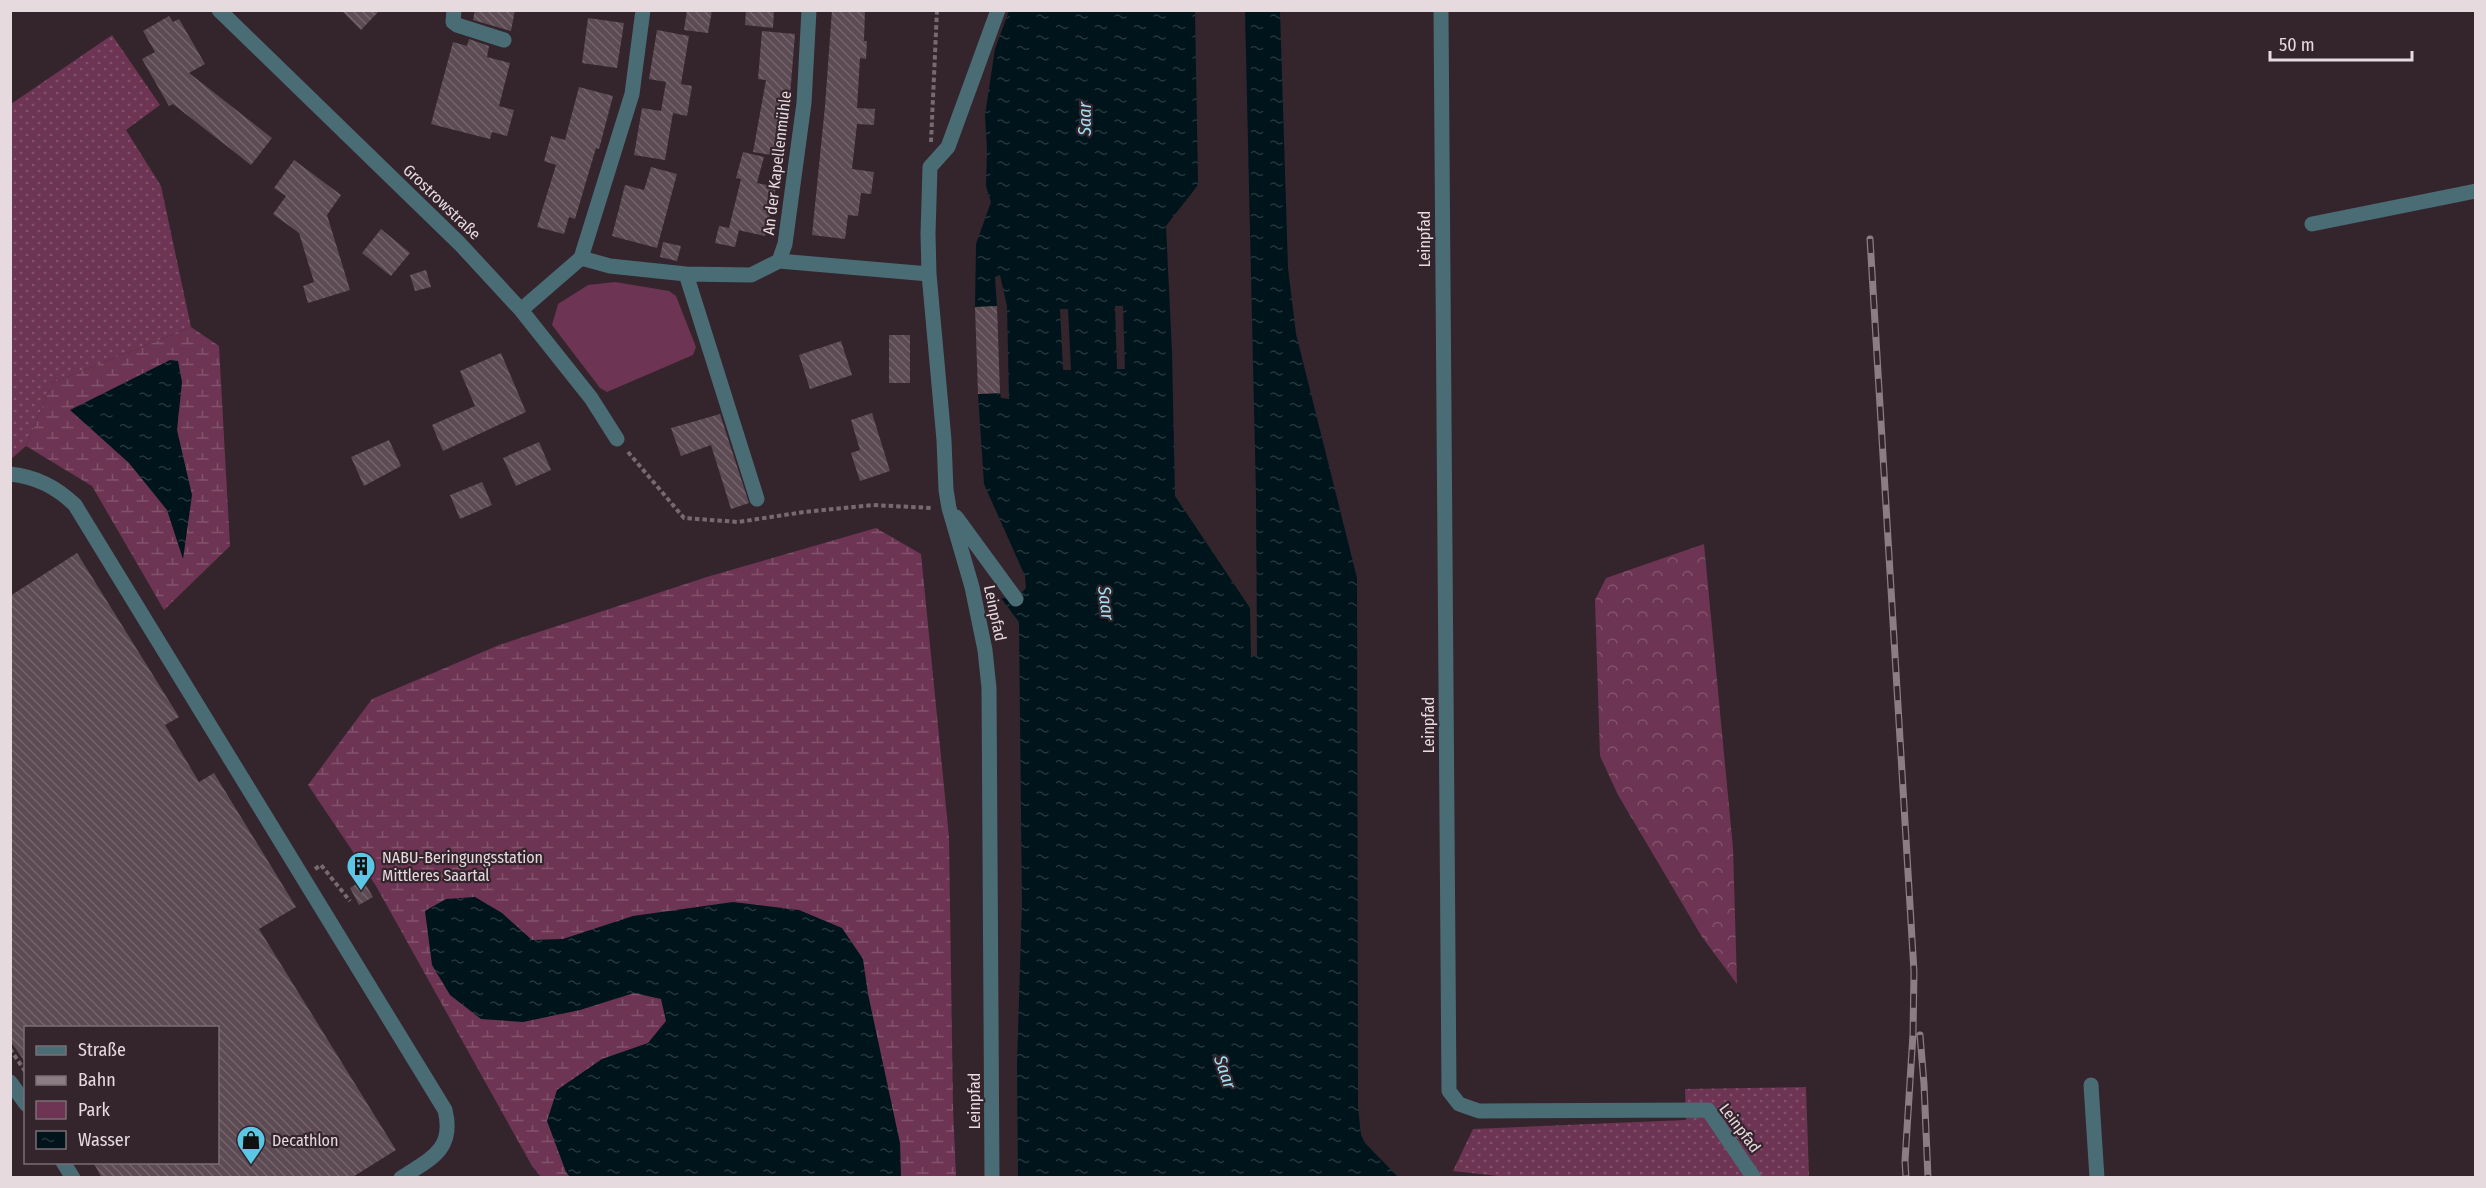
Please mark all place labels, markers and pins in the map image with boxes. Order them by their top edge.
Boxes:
place label: NABU-Beringungsstation Mittleres Saartal [382,848,543,885]
building icon: NABU-Beringungsstation Mittleres Saartal [345,850,377,892]
shop icon: Decathlon [235,1124,267,1166]
place label: Decathlon [272,1131,338,1150]

